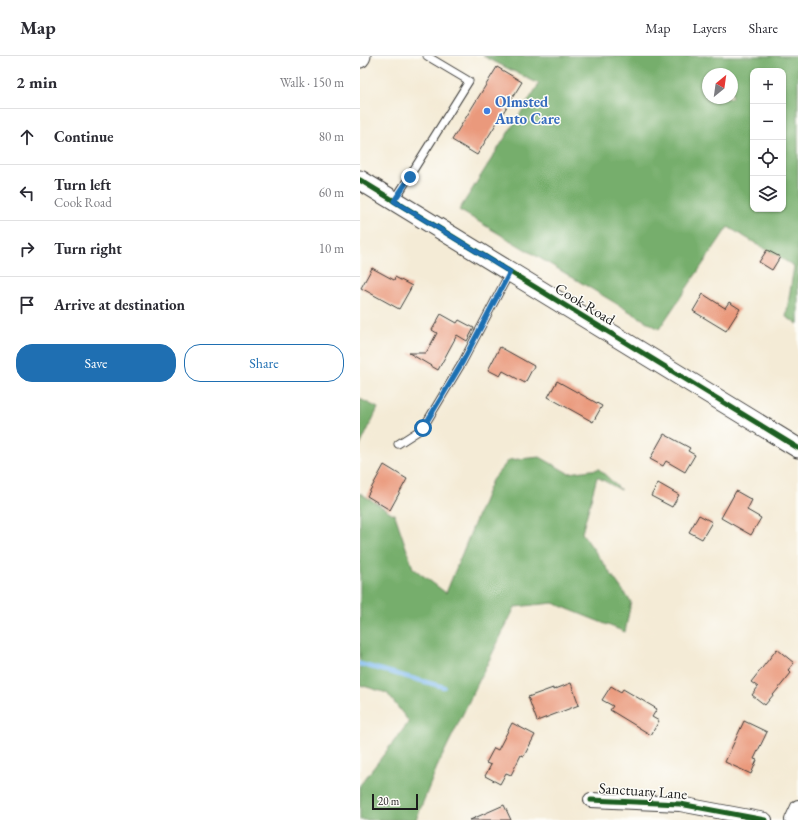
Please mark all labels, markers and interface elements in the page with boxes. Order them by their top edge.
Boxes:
text: Map [20,15,56,40]
text: Map [645,19,670,37]
text: Layers [692,19,727,37]
text: Share [749,19,778,37]
north arrow [702,68,738,104]
map controls [750,68,786,212]
button: + [750,68,786,104]
text: 2 min [16,71,57,93]
text: Walk · 150 m [280,74,344,91]
place label: Olmsted Auto Care [494,92,560,128]
button: − [750,104,786,140]
marker: Olmsted Auto Care [482,106,492,116]
icon: ahead [16,126,38,148]
text: Continue [54,127,114,146]
text: 80 m [319,128,344,145]
button: locate [750,140,786,176]
route end [401,168,419,186]
text: Turn left [54,175,111,194]
button: layers [750,176,786,212]
icon: left [16,182,38,204]
text: 60 m [319,184,344,201]
text: Cook Road [54,194,112,211]
icon: right [16,238,38,260]
text: Turn right [54,239,122,258]
text: 10 m [319,240,344,257]
street label: Cook Road [552,278,619,329]
icon: arrive [16,294,38,316]
text: Arrive at destination [54,295,185,314]
button: Save [16,344,176,382]
button: Share [184,344,344,382]
route start [414,419,432,437]
street label: Sanctuary Lane [598,778,688,803]
scale bar [372,792,418,811]
text: 20 m [378,794,399,808]

